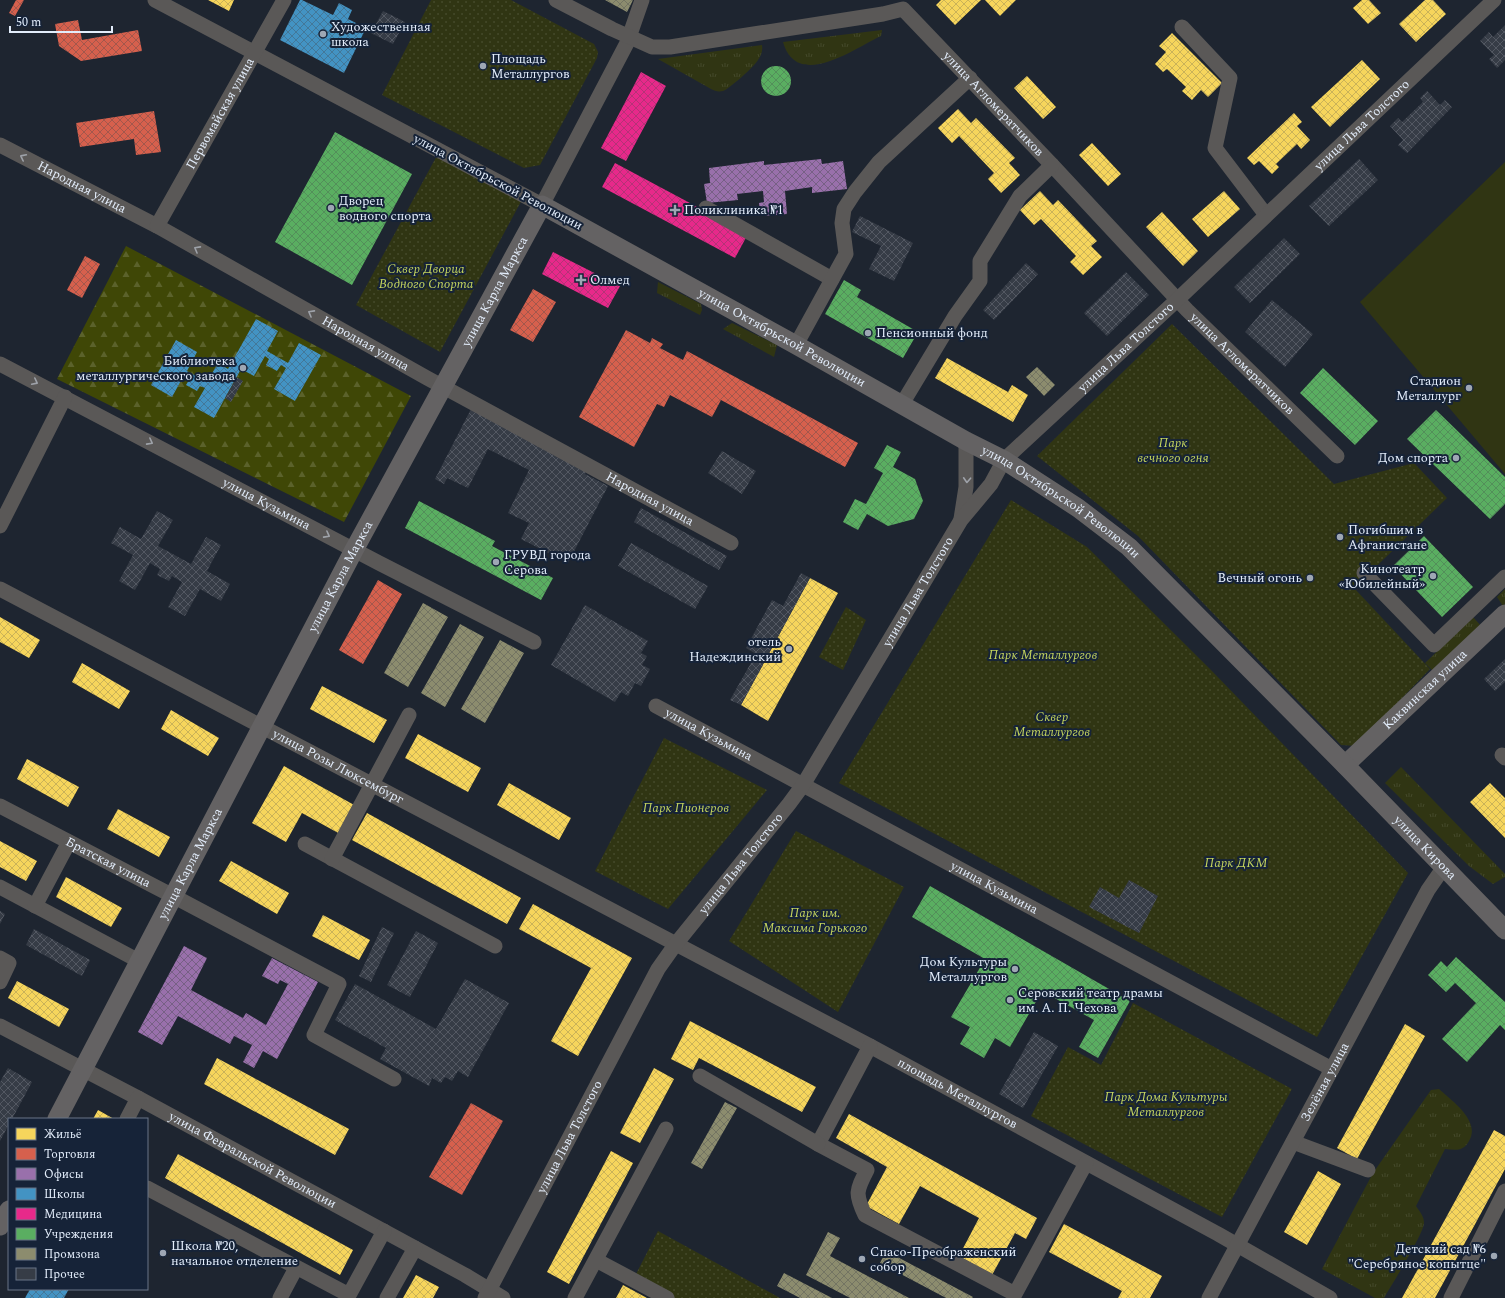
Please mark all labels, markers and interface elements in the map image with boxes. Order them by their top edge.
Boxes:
scale bar [10,8,112,34]
text: 50 m [16,13,41,32]
place label: Художественная школа [331,17,431,52]
marker: Художественная школа [318,29,328,39]
street label: улица Агломератчиков [937,46,1049,161]
place label: Площадь Металлургов [491,49,570,84]
street label: Первомайская улица [181,53,260,173]
marker: Площадь Металлургов [478,61,488,71]
street label: улица Льва Толстого [1309,75,1414,176]
street label: улица Октябрьской Революции [409,128,586,235]
one-way arrow [19,154,27,161]
street label: Народная улица [34,156,130,219]
place label: Дворец водного спорта [339,191,432,226]
place label: Поликлиника №1 [684,200,783,220]
marker: Дворец водного спорта [326,203,336,213]
marker: Поликлиника №1 [669,204,681,216]
street label: улица Карла Маркса [456,232,533,352]
one-way arrow [194,247,202,254]
park label: Сквер Дворца Водного Спорта [379,259,474,294]
place label: Олмед [590,270,630,290]
marker: Олмед [575,274,587,286]
street label: улица Октябрьской Революции [694,282,870,393]
street label: улица Льва Толстого [1073,297,1179,398]
street label: улица Агломератчиков [1185,307,1299,420]
one-way arrow [308,310,315,317]
street label: Народная улица [318,311,414,376]
place label: Пенсионный фонд [876,323,988,343]
marker: Пенсионный фонд [863,328,873,338]
place label: Библиотека металлургического завода [76,351,236,386]
marker: Библиотека металлургического завода [238,363,248,373]
place label: Стадион Металлург [1396,371,1461,406]
one-way arrow [30,377,38,384]
marker: Стадион Металлург [1464,383,1474,393]
park label: Парк вечного огня [1137,433,1209,468]
one-way arrow [146,437,153,445]
street label: улица Октябрьской Революции [977,440,1145,563]
place label: Дом спорта [1378,448,1449,468]
marker: Дом спорта [1451,453,1461,463]
street label: Народная улица [602,467,698,531]
street label: улица Кузьмина [218,472,315,536]
one-way arrow [962,477,971,483]
street label: улица Карла Маркса [302,517,378,637]
place label: Погибшим в Афганистане [1348,520,1427,555]
one-way arrow [322,531,330,538]
marker: Погибшим в Афганистане [1335,532,1345,542]
street label: улица Льва Толстого [877,533,959,652]
place label: ГРУВД города Серова [504,545,592,580]
marker: ГРУВД города Серова [491,557,501,567]
place label: Кинотеатр «Юбилейный» [1339,559,1425,594]
place label: Вечный огонь [1217,568,1302,588]
marker: Кинотеатр «Юбилейный» [1428,571,1438,581]
marker: Вечный огонь [1305,573,1315,583]
place label: отель Надеждинский [689,632,781,667]
marker: отель Надеждинский [784,644,794,654]
street label: Каквинская улица [1378,644,1472,734]
park label: Парк Металлургов [989,645,1097,665]
street label: улица Кузьмина [661,702,757,766]
park label: Сквер Металлургов [1014,707,1090,742]
street label: улица Розы Люксембург [268,723,408,809]
park label: Парк Пионеров [643,798,729,818]
street label: улица Карла Маркса [152,804,228,924]
street label: улица Льва Толстого [693,808,788,919]
street label: улица Кирова [1388,810,1462,885]
street label: Братская улица [62,832,155,893]
park label: Парк ДКМ [1205,853,1267,873]
street label: улица Кузьмина [946,855,1042,920]
park label: Парк им. Максима Горького [763,903,867,938]
place label: Дом Культуры Металлургов [920,952,1007,987]
marker: Дом Культуры Металлургов [1010,964,1020,974]
place label: Серовский театр драмы им. А. П. Чехова [1018,983,1163,1018]
marker: Серовский театр драмы им. А. П. Чехова [1005,995,1015,1005]
street label: Зелёная улица [1295,1038,1355,1125]
street label: площадь Металлургов [894,1053,1022,1134]
street label: улица Льва Толстого [531,1077,608,1198]
park label: Парк Дома Культуры Металлургов [1105,1087,1228,1122]
street label: улица Февральской Революции [164,1106,340,1214]
legend [8,1118,148,1290]
text: Жильё [44,1125,82,1144]
text: Торговля [44,1145,95,1164]
text: Офисы [44,1165,84,1184]
text: Школы [44,1185,85,1204]
text: Медицина [44,1205,102,1224]
text: Учреждения [44,1225,113,1244]
place label: Школа №20, начальное отделение [171,1236,298,1271]
place label: Детский сад №6 "Серебряное копытце" [1348,1239,1486,1274]
place label: Спасо-Преображенский собор [870,1242,1016,1277]
text: Промзона [44,1245,100,1264]
marker: Школа №20, начальное отделение [158,1248,168,1258]
marker: Детский сад №6 "Серебряное копытце" [1489,1251,1499,1261]
marker: Спасо-Преображенский собор [857,1254,867,1264]
text: Прочее [44,1265,85,1284]

